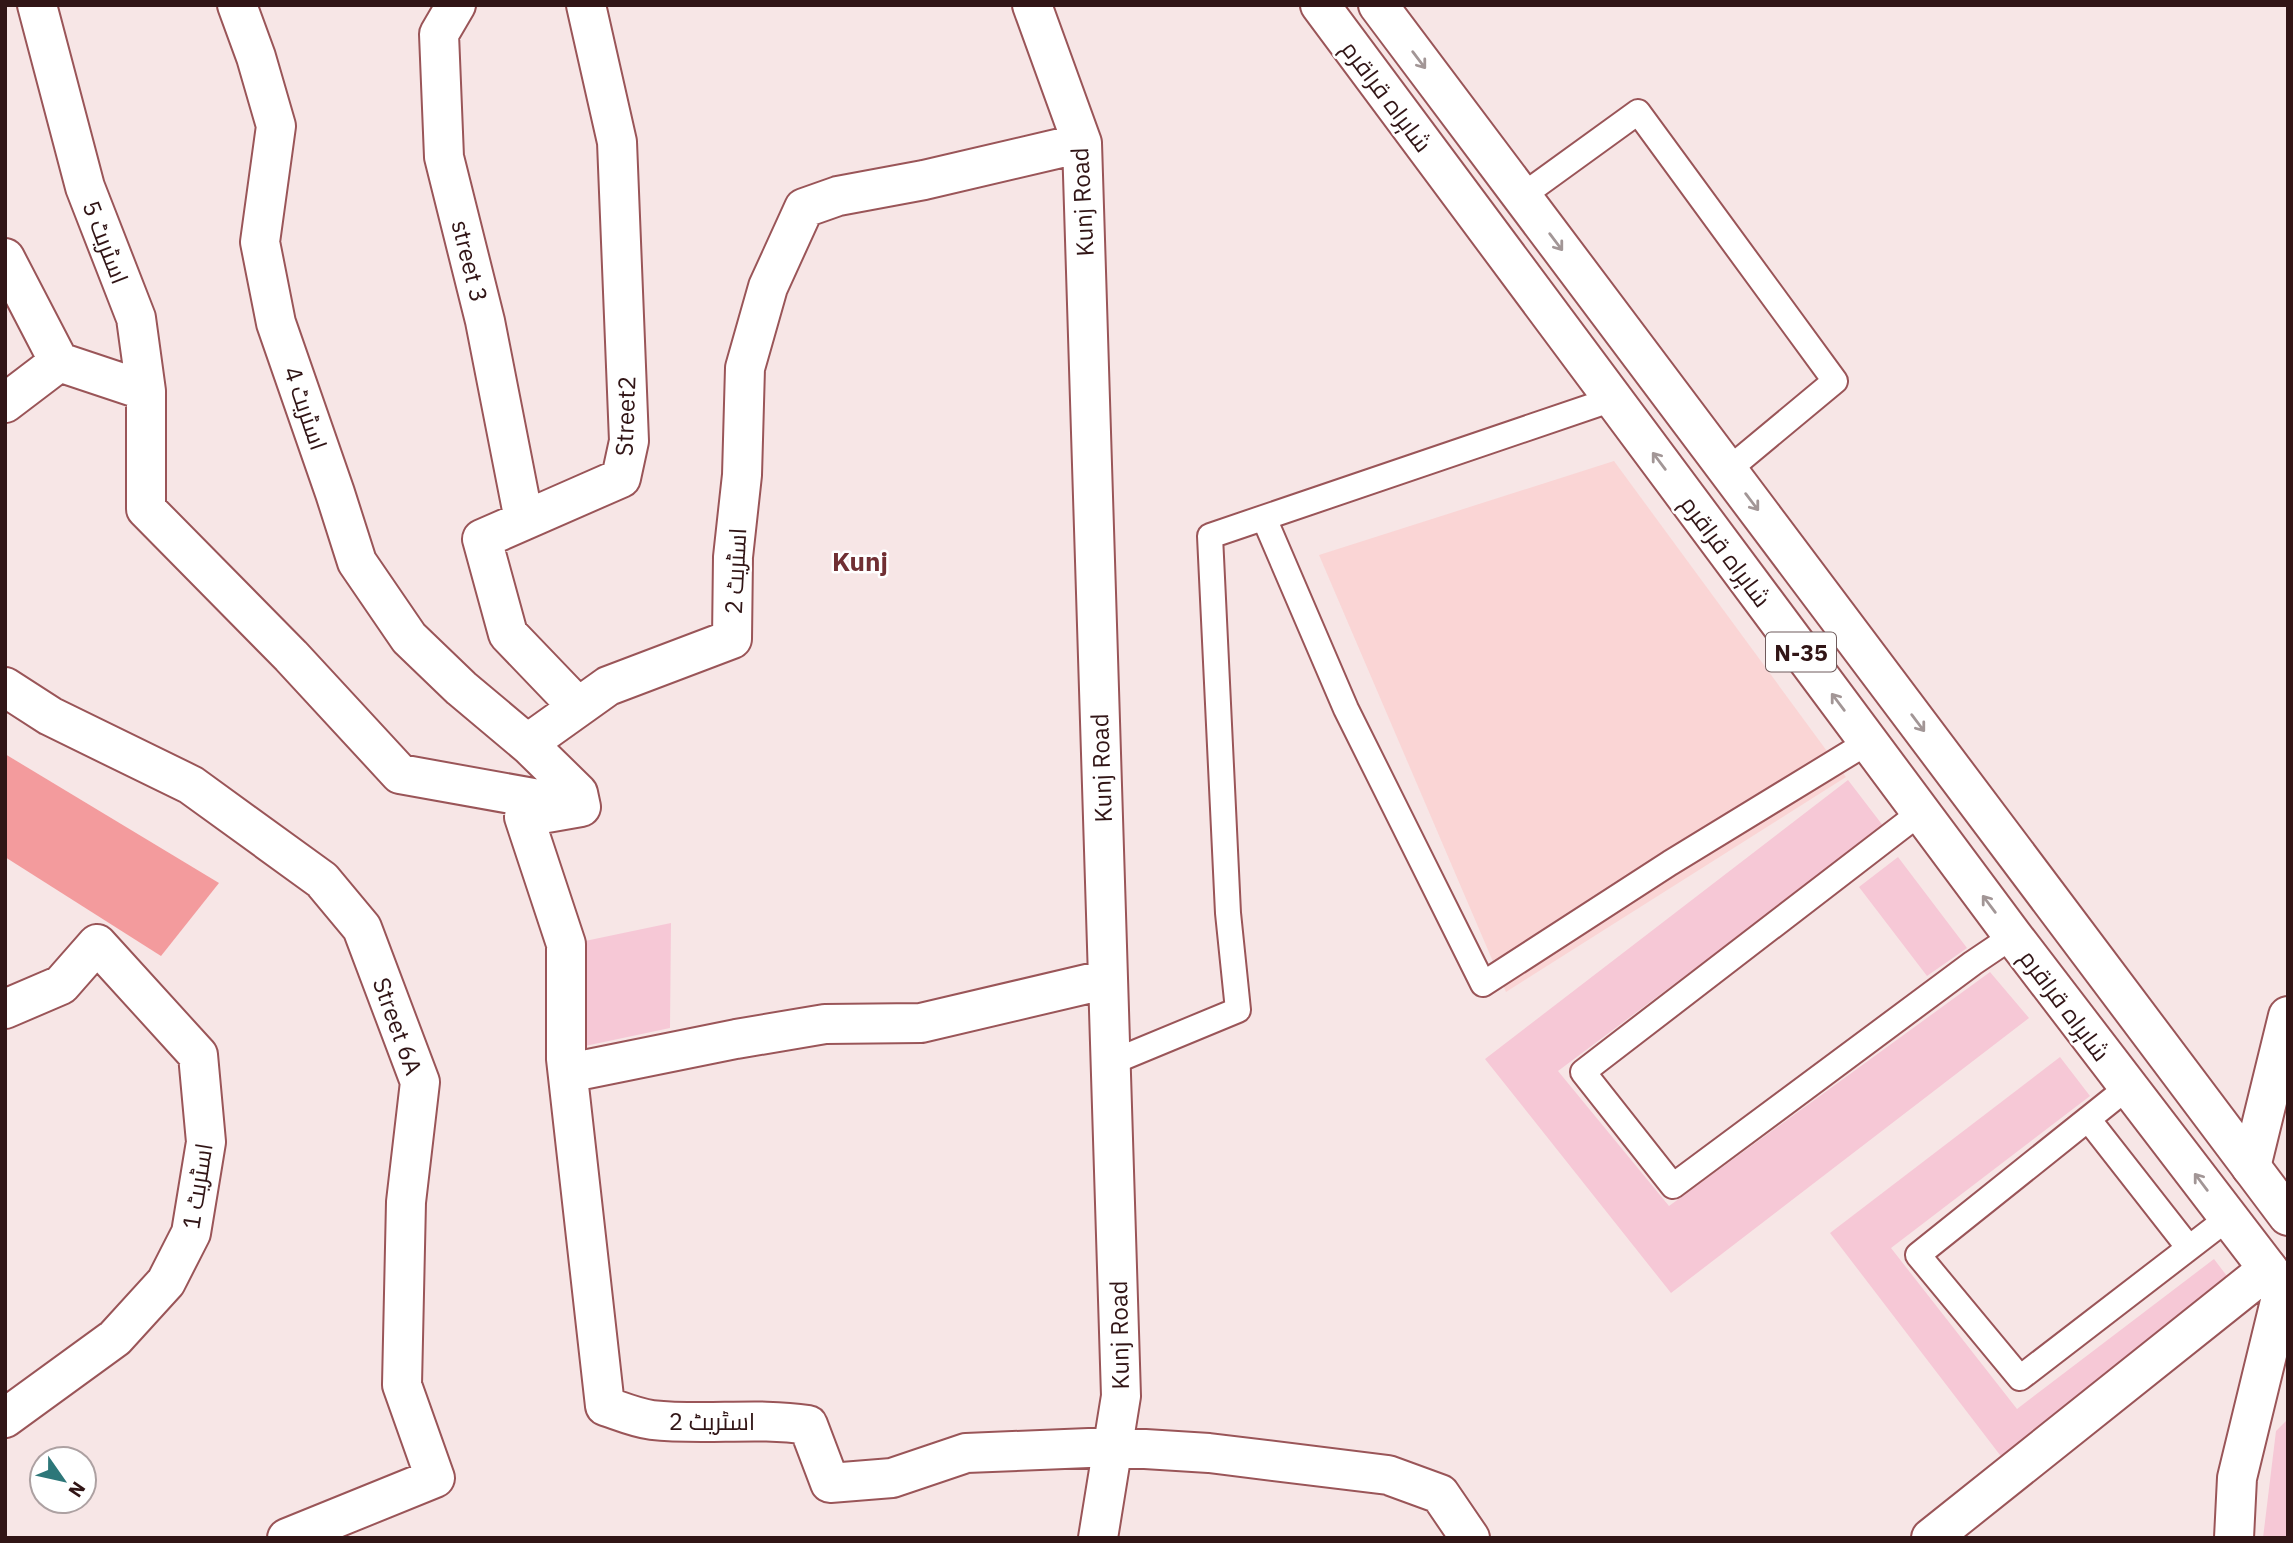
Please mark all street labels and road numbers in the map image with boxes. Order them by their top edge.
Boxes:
street label: شاہراہ قراقرم [1334,34,1439,159]
street label: Kunj Road [1063,147,1101,257]
street label: اسٹریٹ 5 [76,196,136,288]
street label: street 3 [444,217,496,305]
street label: اسٹریٹ 4 [277,362,335,454]
street label: Street2 [608,375,642,457]
street label: شاہراہ قراقرم [1673,489,1778,614]
street label: اسٹریٹ 2 [717,527,753,615]
road number: N-35 [1766,632,1836,672]
street label: Kunj Road [1083,713,1119,823]
street label: شاہراہ قراقرم [2012,943,2117,1068]
street label: Street 6A [366,973,430,1079]
street label: اسٹریٹ 1 [174,1141,220,1231]
street label: Kunj Road [1102,1280,1136,1390]
street label: اسٹریٹ 2 [669,1405,755,1437]

